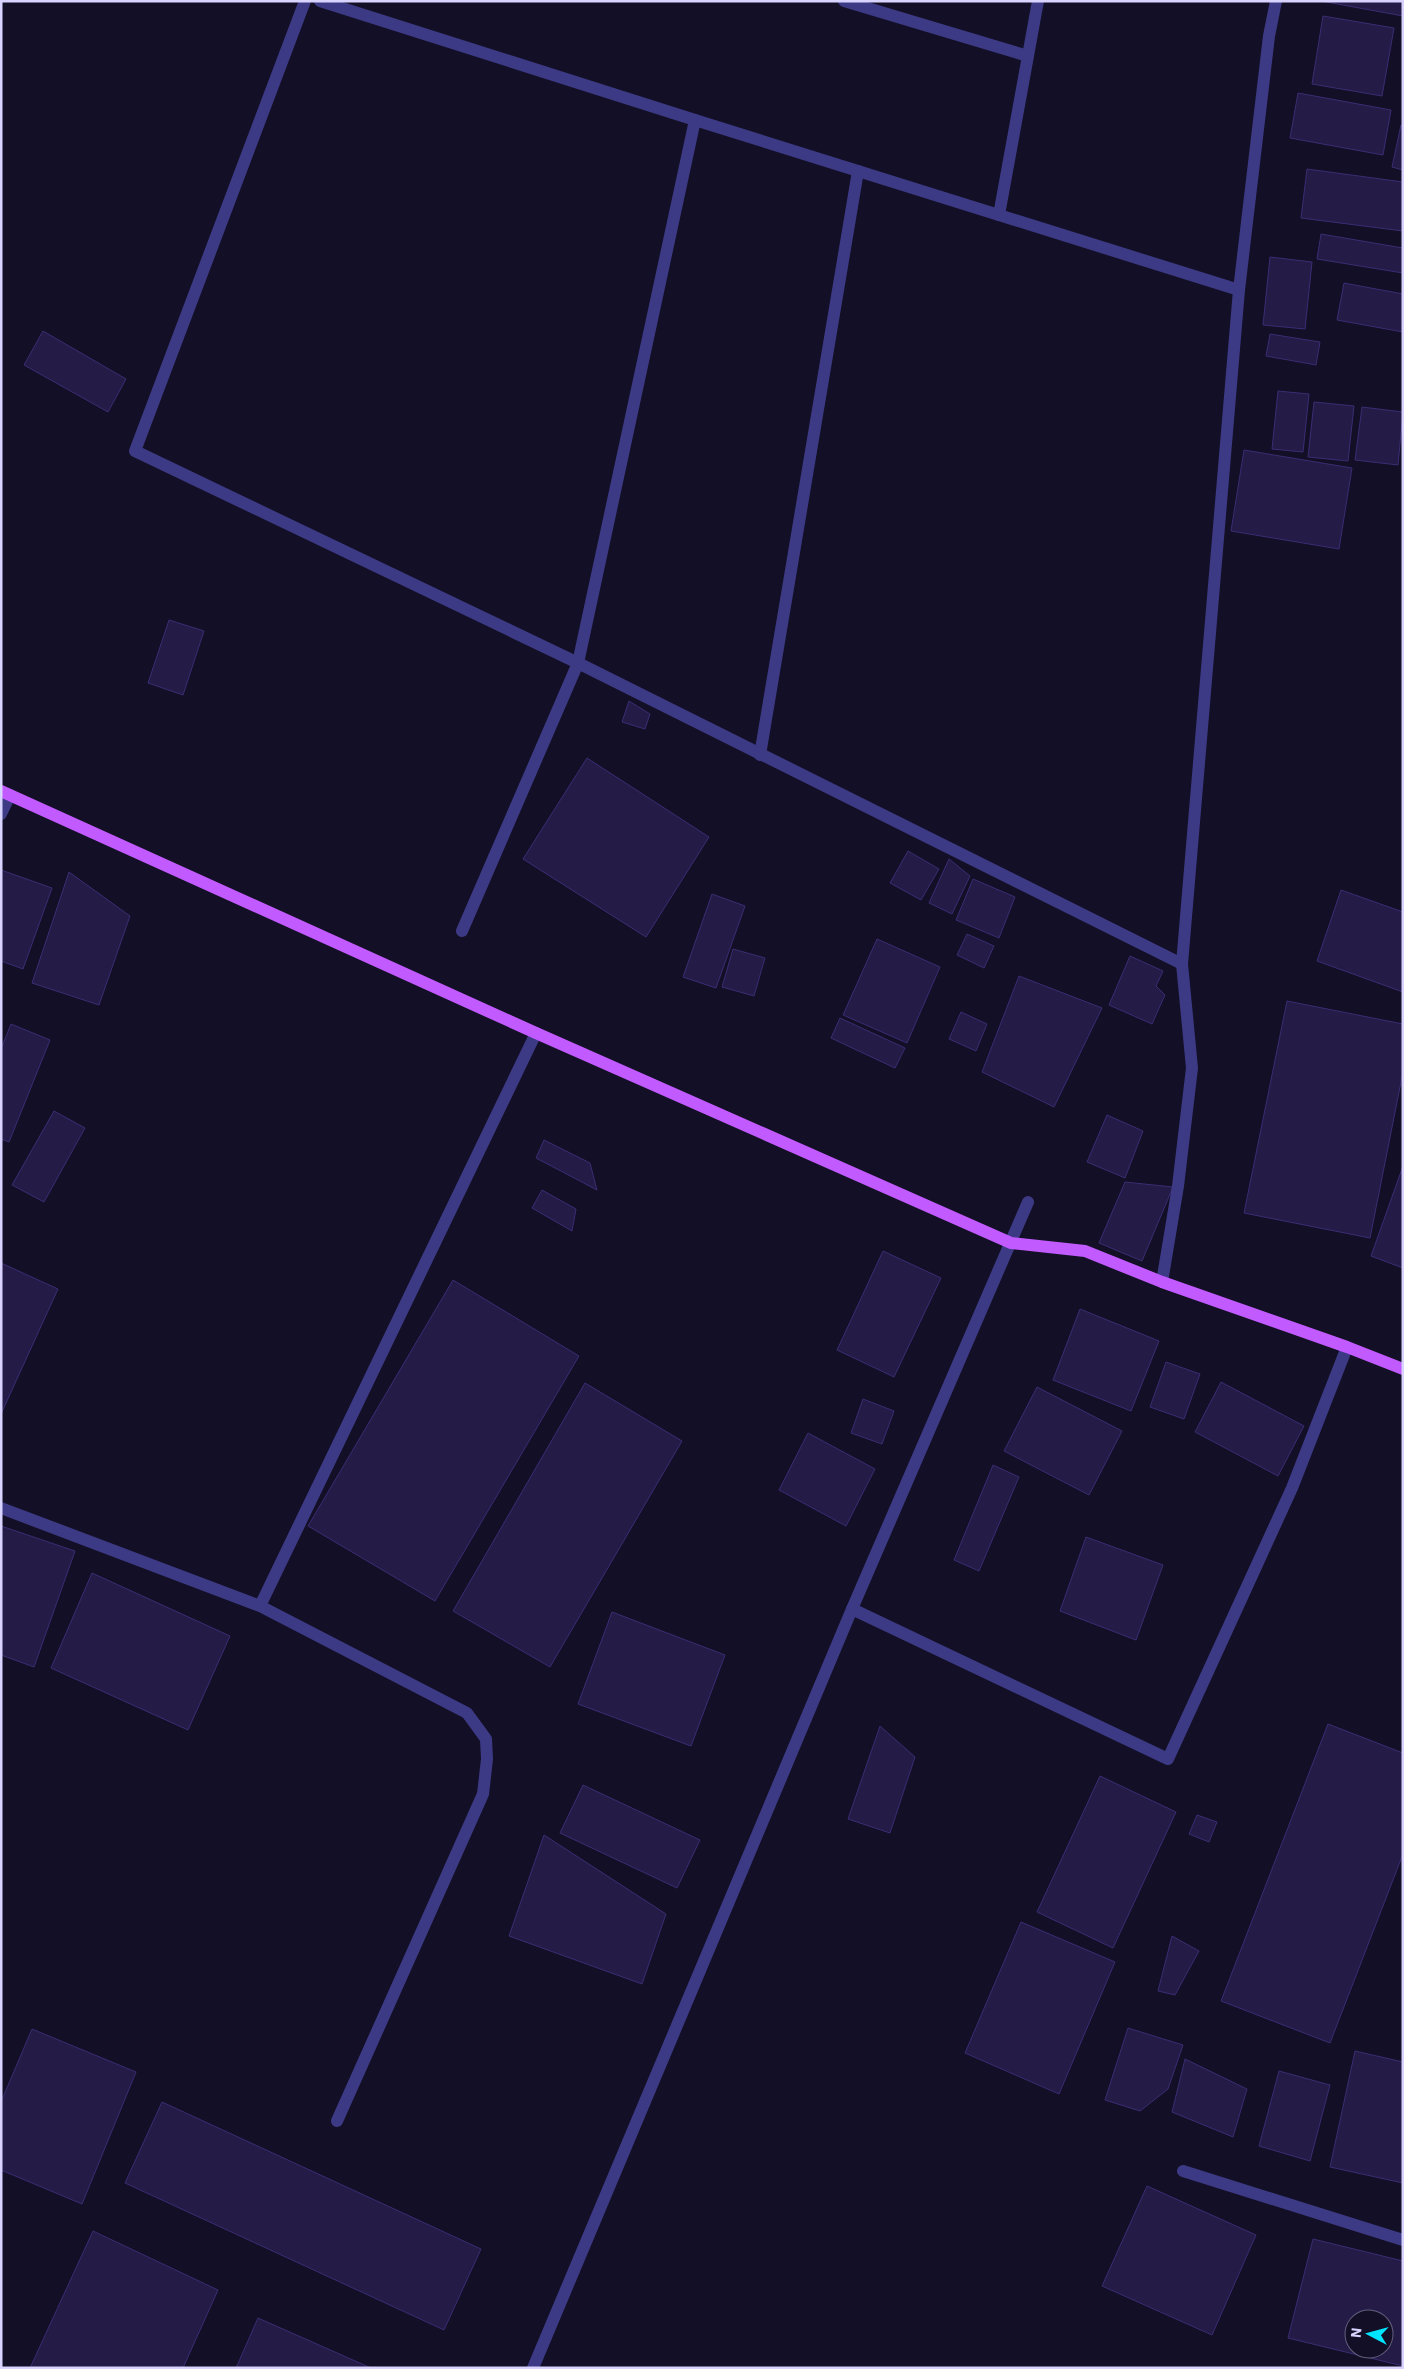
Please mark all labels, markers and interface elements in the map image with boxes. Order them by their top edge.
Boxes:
north arrow [1344,2309,1394,2359]
text: N [1347,2327,1366,2339]

